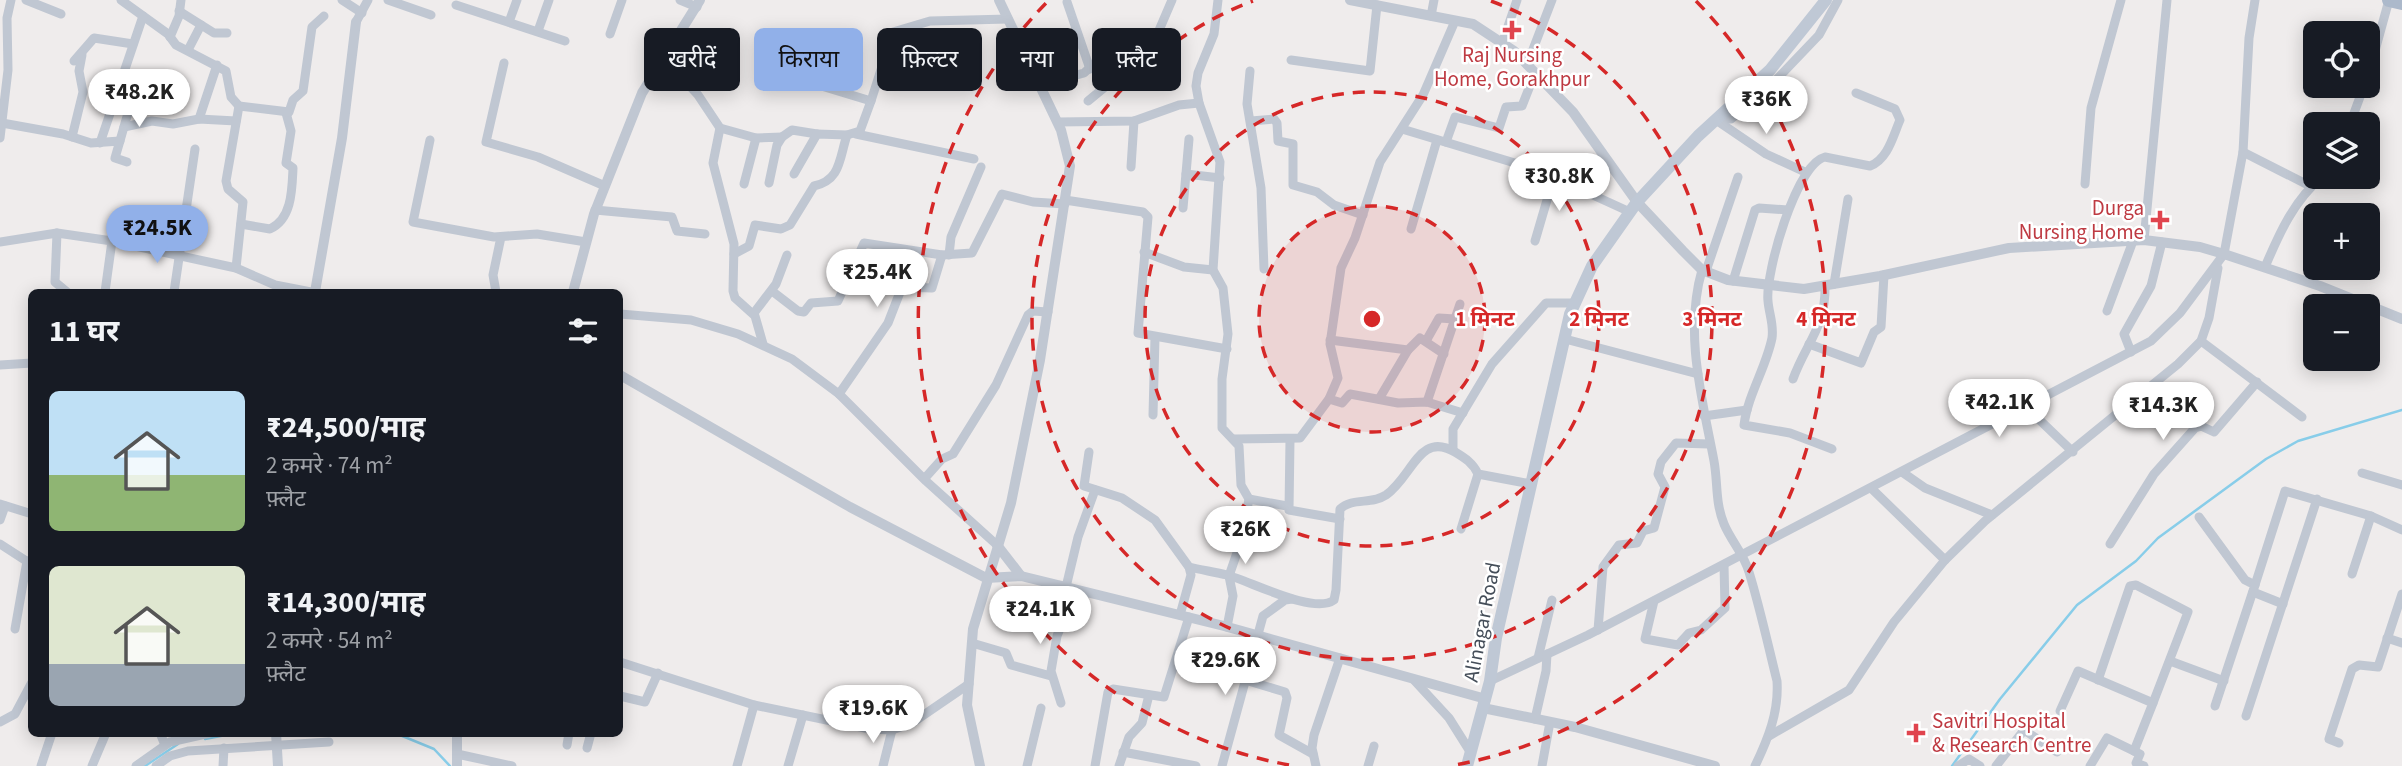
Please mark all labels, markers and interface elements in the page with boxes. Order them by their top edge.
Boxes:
marker: Raj Nursing Home, Gorakhpur [1502,20,1522,40]
map controls [2303,21,2380,371]
button: locate [2303,21,2380,98]
chip: खरीदें [644,28,740,91]
chip: किराया [754,28,863,91]
chip: फ़िल्टर [877,28,982,91]
chip: नया [996,28,1078,91]
chip: फ़्लैट [1092,28,1181,91]
place label: Raj Nursing Home, Gorakhpur [1434,40,1591,94]
pin: ₹48.2K [82,69,196,129]
text: ₹48.2K [104,75,174,108]
pin: ₹36K [1725,76,1807,136]
text: ₹36K [1741,82,1791,115]
button: layers [2303,112,2380,189]
pin: ₹30.8K [1502,154,1616,213]
text: ₹30.8K [1524,159,1594,192]
place label: Durga Nursing Home [2019,193,2144,247]
button: + [2303,203,2380,280]
pin: ₹24.5K [100,205,214,265]
marker: Durga Nursing Home [2150,210,2170,230]
text: ₹24.5K [122,211,192,244]
pin: ₹25.4K [820,250,934,309]
text: ₹25.4K [842,255,912,288]
button: − [2303,294,2380,371]
text: 1 मिनट [1455,304,1515,334]
text: 2 मिनट [1569,304,1629,334]
text: 3 मिनट [1682,304,1742,334]
text: 4 मिनट [1796,304,1856,334]
centre of rings [1360,307,1384,331]
text: 11 घर [49,310,119,353]
icon: filters [564,312,602,350]
pin: ₹42.1K [1942,380,2056,439]
pin: ₹14.3K [2106,382,2220,442]
text: ₹42.1K [1964,385,2034,418]
text: ₹14.3K [2128,388,2198,421]
text: ₹24,500/माह [266,406,426,449]
icon: home [105,419,189,503]
text: 2 कमरे · 74 m² [266,449,393,482]
text: फ़्लैट [266,482,306,515]
pin: ₹26K [1204,506,1286,566]
text: ₹26K [1220,512,1270,545]
street label: Alinagar Road [1456,560,1508,684]
text: ₹14,300/माह [266,581,426,624]
pin: ₹24.1K [983,586,1097,646]
text: ₹24.1K [1005,592,1075,625]
icon: home [105,594,189,678]
text: 2 कमरे · 54 m² [266,624,393,657]
pin: ₹29.6K [1168,638,1282,697]
text: ₹29.6K [1190,643,1260,676]
text: फ़्लैट [266,657,306,690]
pin: ₹19.6K [816,686,930,745]
text: ₹19.6K [838,691,908,724]
place label: Savitri Hospital & Research Centre [1932,706,2091,760]
marker: Savitri Hospital & Research Centre [1906,723,1926,743]

